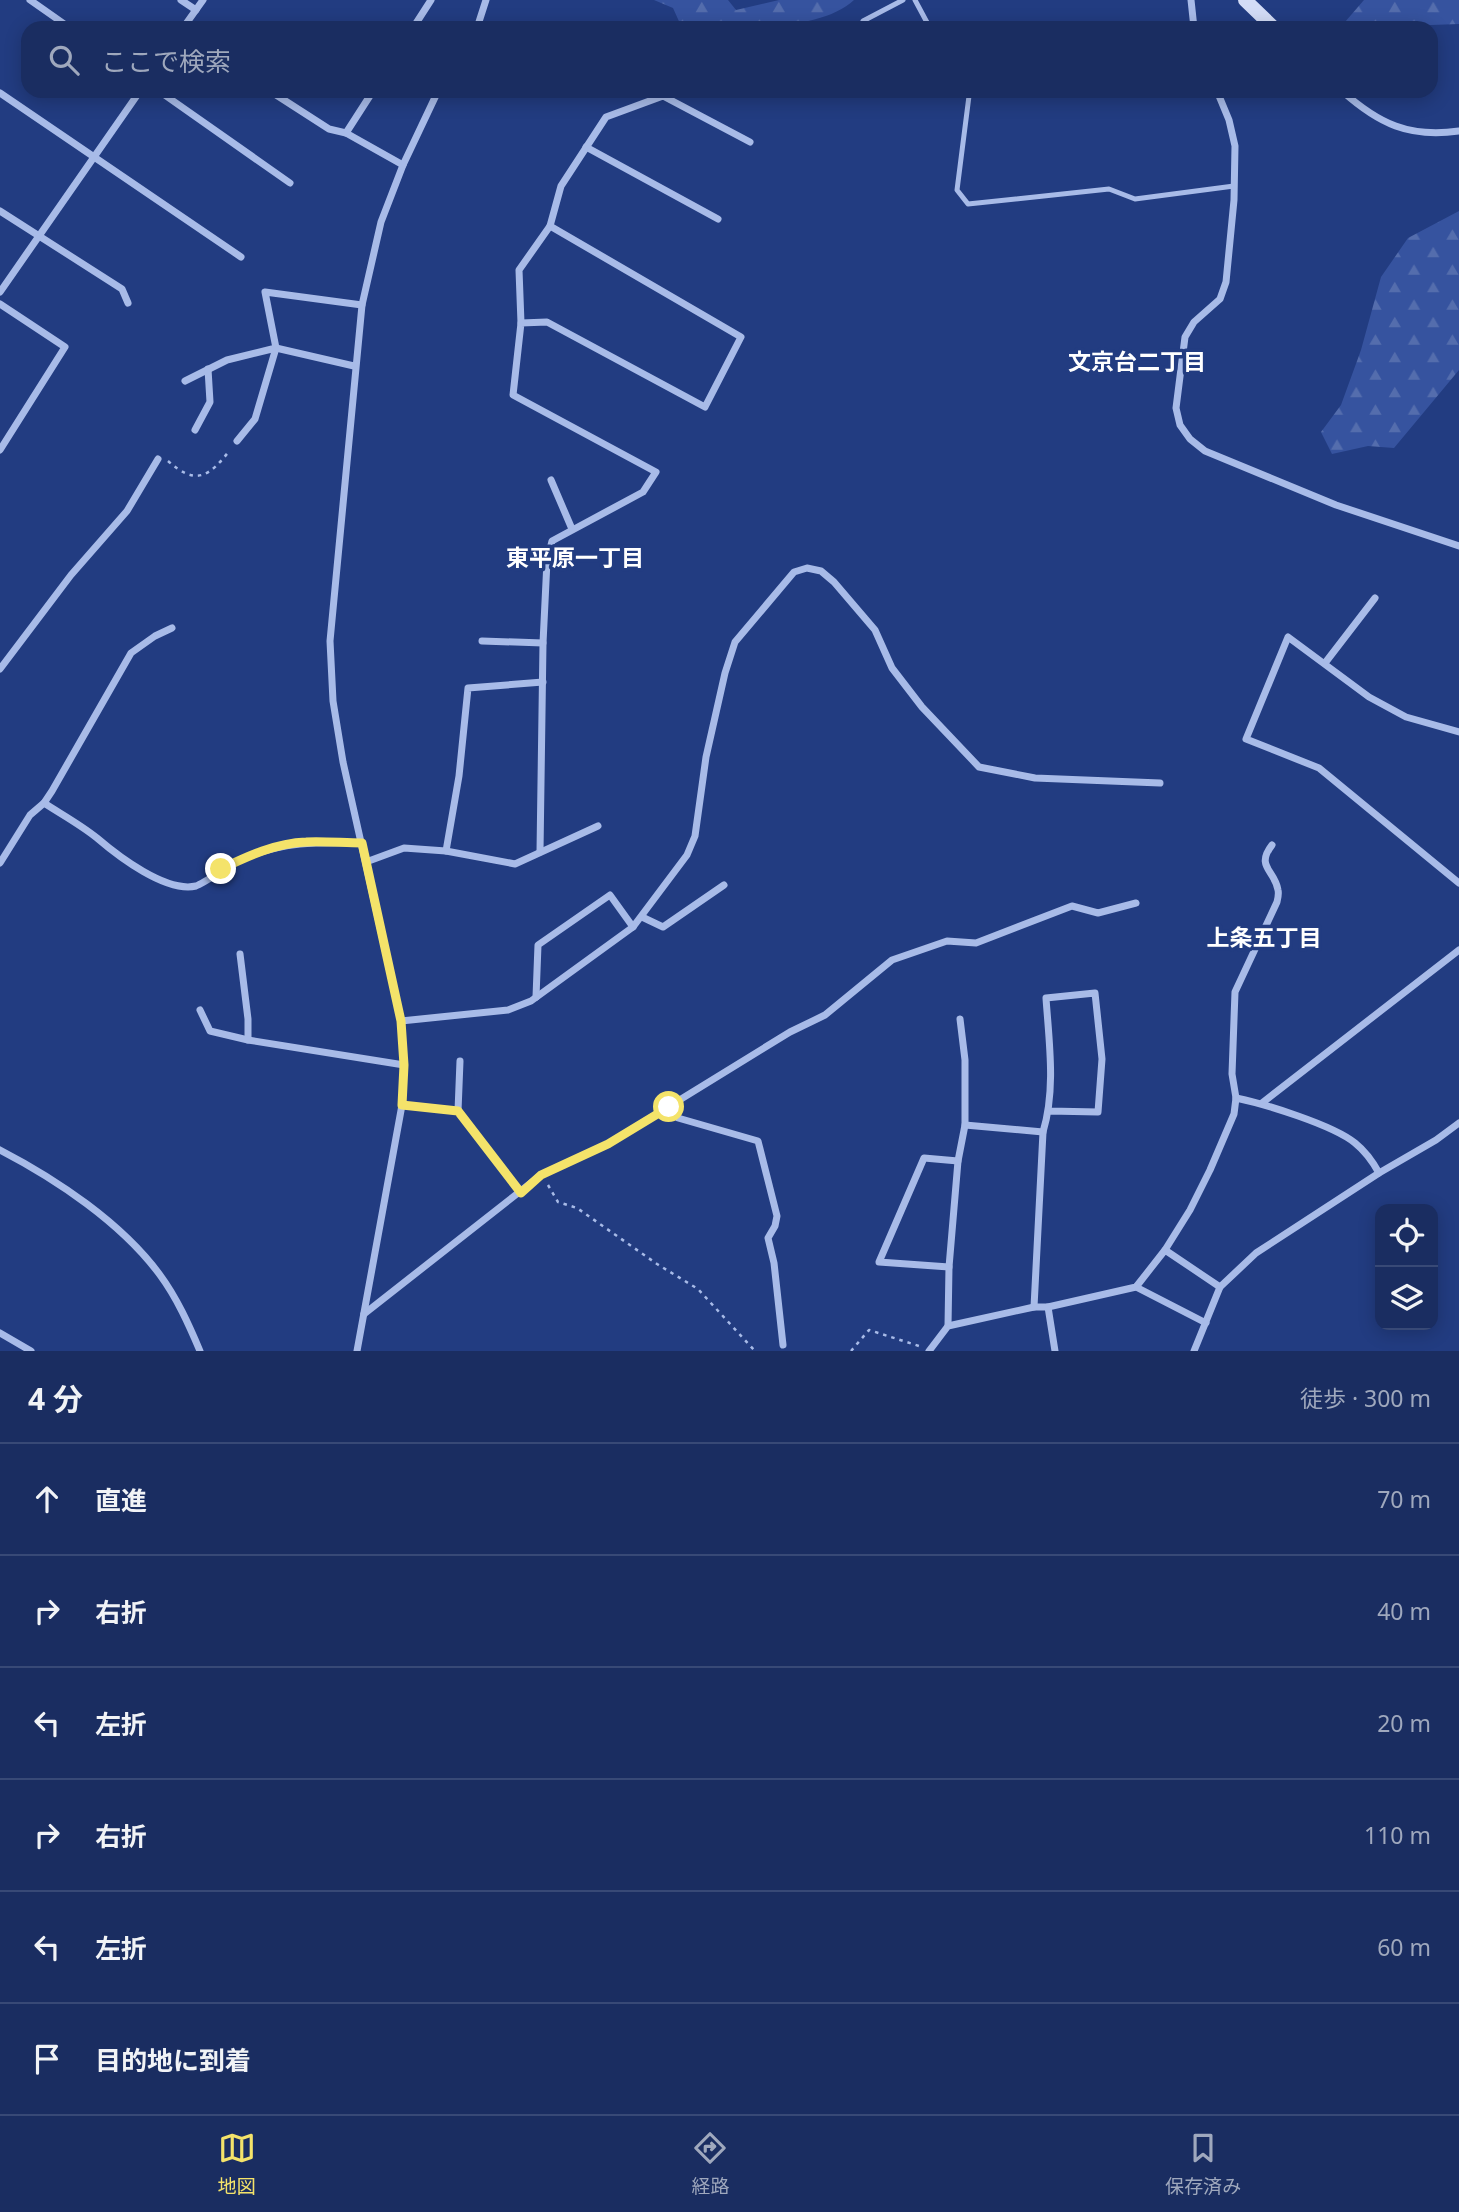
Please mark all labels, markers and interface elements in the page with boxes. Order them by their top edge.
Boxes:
search box [21,21,1438,98]
icon: search [45,41,83,79]
text: ここで検索 [101,43,231,79]
district label: 文京台二丁目 [1068,345,1206,377]
district label: 東平原一丁目 [506,541,644,573]
route end [205,853,236,884]
district label: 上条五丁目 [1207,921,1322,953]
route start [653,1091,684,1122]
map controls [1375,1204,1438,1330]
button: locate [1375,1204,1438,1267]
button: layers [1375,1267,1438,1330]
text: 4 分 [28,1378,83,1419]
text: 徒歩 · 300 m [1300,1382,1431,1414]
icon: ahead [28,1480,66,1518]
text: 直進 [95,1482,147,1518]
text: 70 m [1377,1483,1431,1515]
icon: right [28,1592,66,1630]
text: 右折 [95,1594,147,1630]
text: 40 m [1377,1595,1431,1627]
icon: left [28,1704,66,1742]
text: 左折 [95,1706,147,1742]
text: 20 m [1377,1707,1431,1739]
icon: right [28,1816,66,1854]
text: 右折 [95,1818,147,1854]
text: 110 m [1364,1819,1431,1851]
icon: left [28,1928,66,1966]
text: 左折 [95,1930,147,1966]
text: 60 m [1377,1931,1431,1963]
icon: arrive [28,2040,66,2078]
text: 目的地に到着 [95,2042,251,2078]
tab: 地図 [218,2129,256,2199]
tab: 経路 [691,2129,729,2199]
tab: 保存済み [1165,2129,1241,2199]

